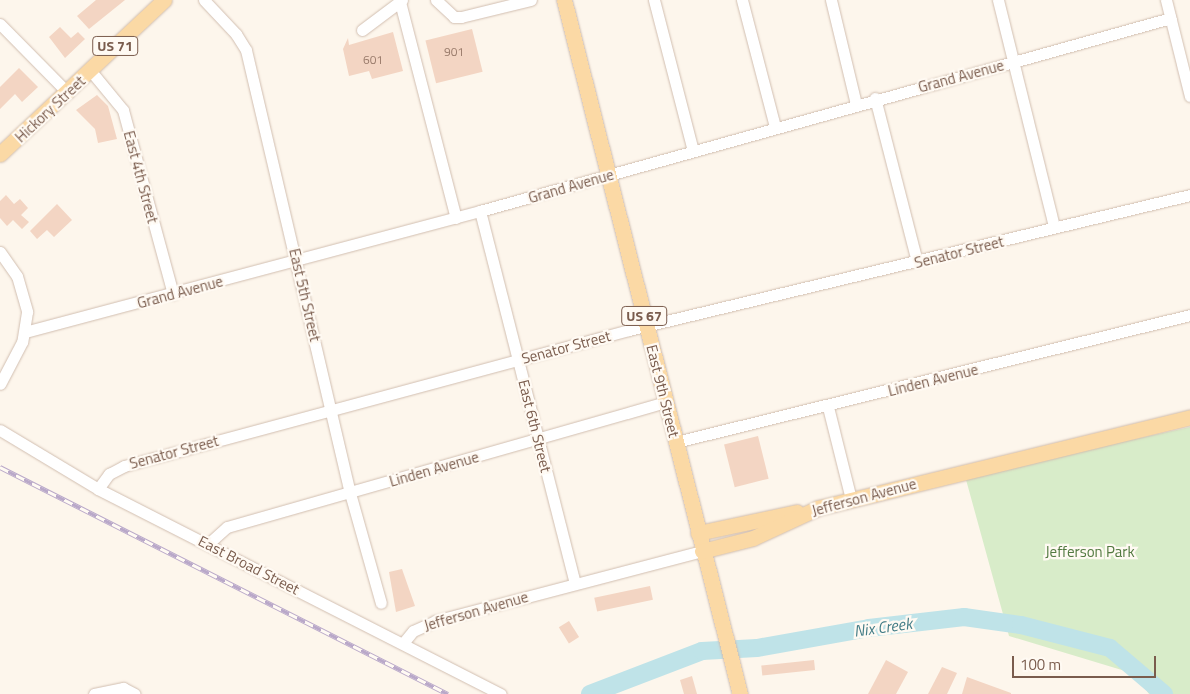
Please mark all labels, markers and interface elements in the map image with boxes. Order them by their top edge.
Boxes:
road number: US 71 [91,34,139,58]
house number: 901 [444,45,464,59]
house number: 601 [363,53,383,67]
street label: Grand Avenue [916,56,1006,96]
street label: Hickory Street [11,72,89,146]
street label: East 4th Street [120,129,162,225]
street label: Grand Avenue [526,165,616,207]
street label: Senator Street [912,232,1006,272]
street label: East 5th Street [286,247,324,343]
street label: Grand Avenue [135,272,225,312]
road number: US 67 [620,304,668,328]
street label: Senator Street [519,326,613,368]
street label: East 9th Street [643,343,683,439]
street label: Linden Avenue [886,360,980,400]
street label: East 6th Street [515,378,555,474]
street label: Senator Street [127,431,221,473]
street label: Linden Avenue [387,448,481,490]
street label: Jefferson Avenue [810,474,918,520]
street label: East Broad Street [195,532,303,598]
park label: Jefferson Park [1045,543,1135,561]
street label: Jefferson Avenue [422,588,530,634]
water label: Nix Creek [853,613,913,641]
scale bar [1015,646,1159,678]
text: 100 m [1020,653,1061,676]

